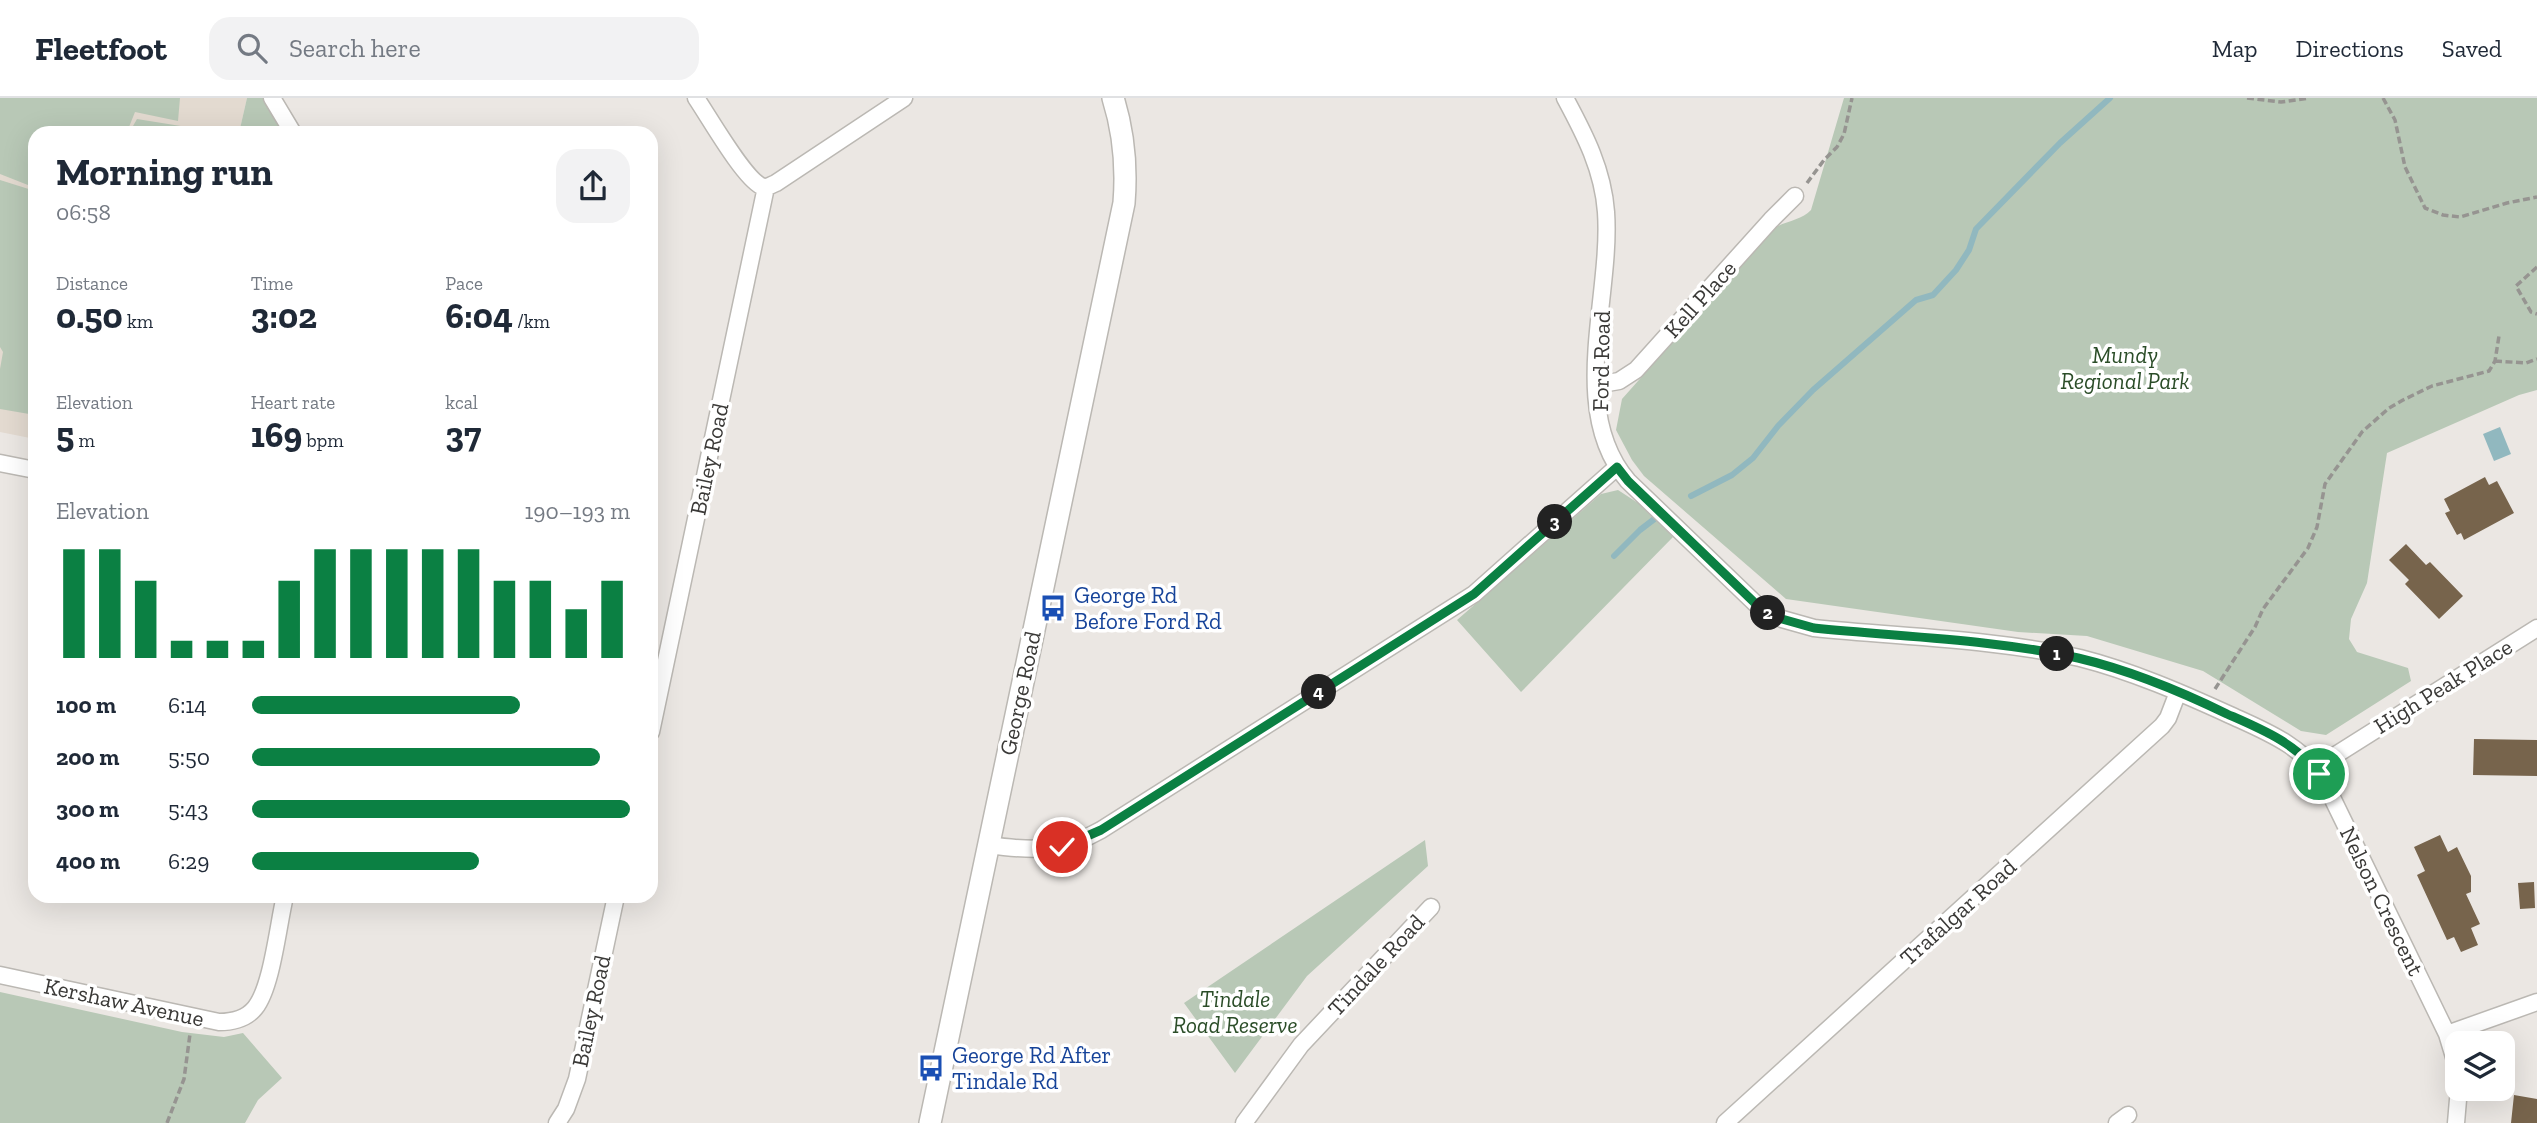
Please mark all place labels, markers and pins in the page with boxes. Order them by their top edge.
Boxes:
pin: 3 [1538,504,1572,540]
place label: George Rd Before Ford Rd [1074,581,1222,635]
bus stop icon: George Rd Before Ford Rd [1038,593,1068,623]
pin: 2 [1750,596,1786,630]
pin: 1 [2039,636,2074,672]
pin: 4 [1302,674,1336,710]
pin [2289,744,2349,804]
pin [1032,817,1092,877]
place label: George Rd After Tindale Rd [952,1041,1111,1095]
bus stop icon: George Rd After Tindale Rd [916,1053,946,1083]

